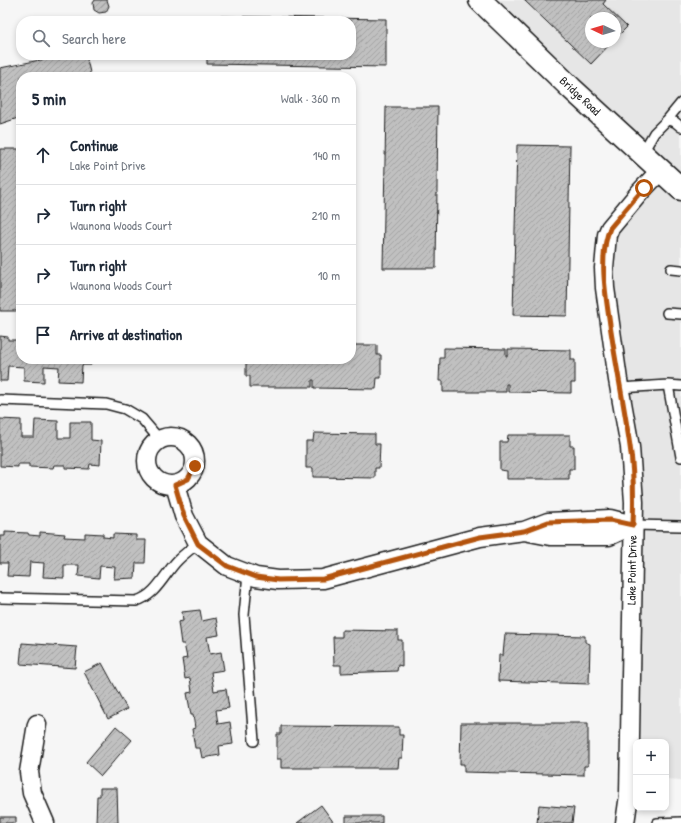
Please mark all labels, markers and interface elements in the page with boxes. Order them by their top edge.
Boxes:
north arrow [585,12,621,48]
search box [16,16,356,60]
icon: search [30,27,52,49]
text: Search here [62,28,126,49]
street label: Bridge Road [556,72,605,119]
text: 5 min [32,87,66,110]
text: Walk · 360 m [281,89,340,107]
text: Continue [70,135,118,156]
icon: ahead [32,144,54,166]
text: 140 m [313,146,340,164]
text: Lake Point Drive [70,156,146,174]
route start [635,179,653,197]
text: Turn right [70,195,126,216]
icon: right [32,204,54,226]
text: 210 m [312,206,340,224]
text: Waunona Woods Court [70,216,172,234]
text: Turn right [70,255,126,276]
icon: right [32,264,54,286]
text: 10 m [318,266,340,284]
text: Waunona Woods Court [70,276,172,294]
icon: arrive [32,324,54,346]
text: Arrive at destination [70,324,182,345]
route end [186,457,204,475]
street label: Lake Point Drive [622,535,641,605]
map controls [633,739,669,811]
button: + [633,739,669,775]
button: − [633,775,669,811]

